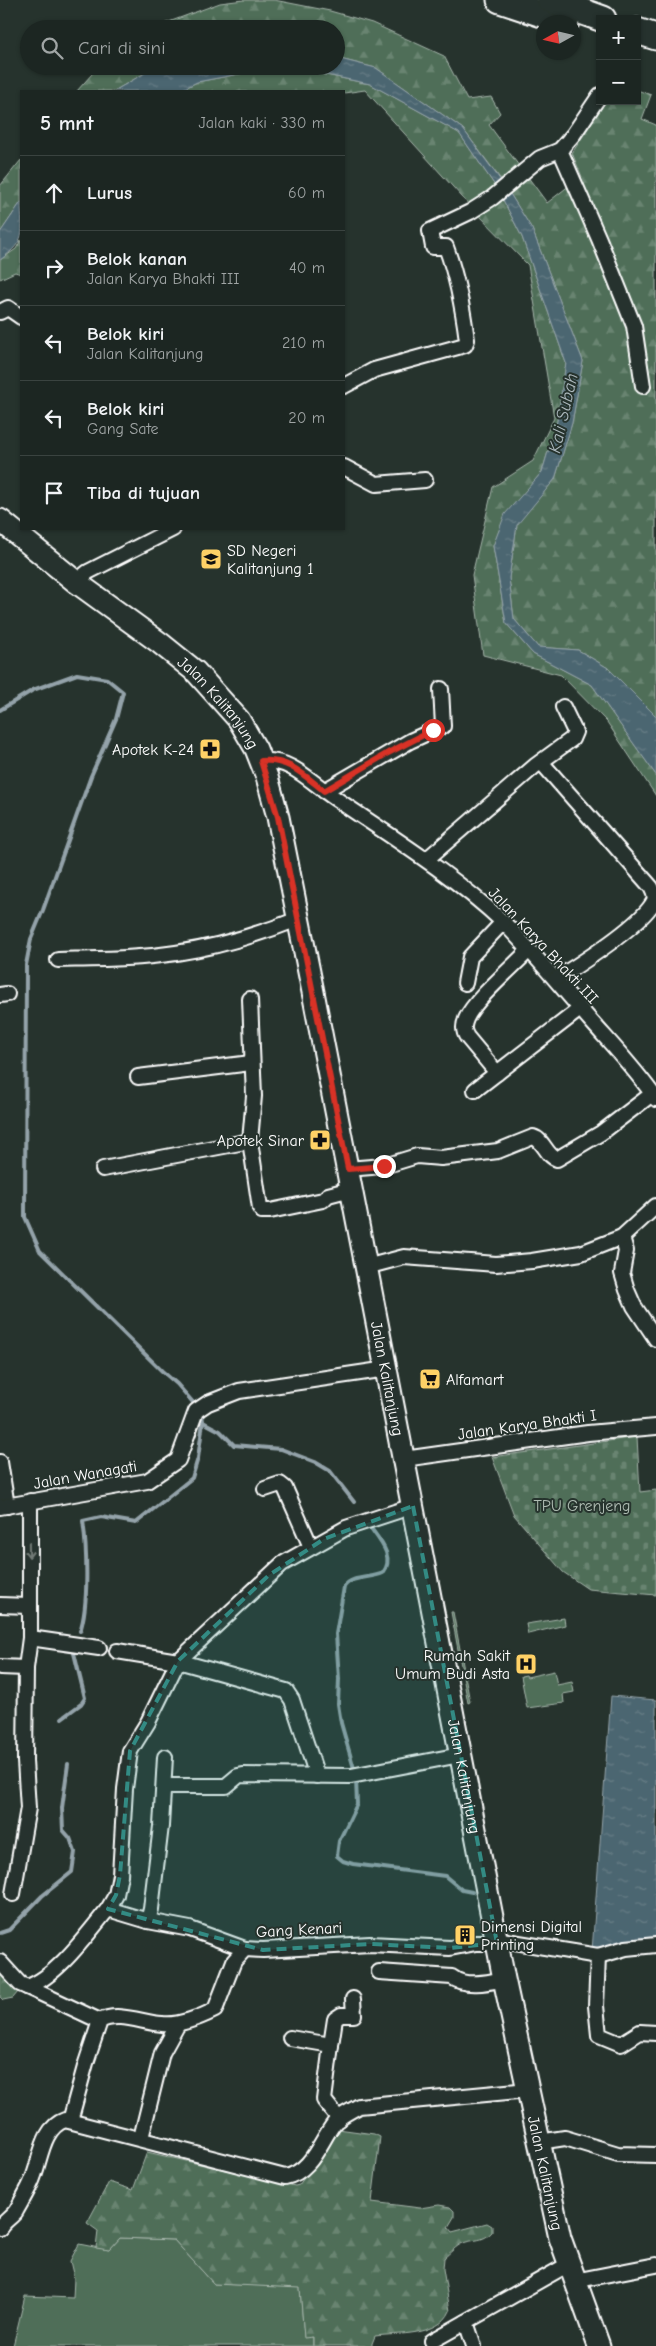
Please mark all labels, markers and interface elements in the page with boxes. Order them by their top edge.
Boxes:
north arrow [536,15,581,60]
map controls [596,15,641,105]
button: + [596,15,641,60]
search box [20,20,345,75]
icon: search [38,34,66,62]
text: Cari di sini [78,37,165,59]
button: − [596,60,641,105]
text: 5 mnt [40,111,94,135]
text: Jalan kaki · 330 m [198,114,325,132]
icon: ahead [40,179,68,207]
text: Lurus [87,182,132,204]
text: 60 m [288,184,325,202]
text: Belok kanan [87,248,187,270]
icon: right [40,254,68,282]
text: 40 m [289,259,325,277]
text: Jalan Karya Bhakti III [87,270,239,288]
text: Belok kiri [87,323,164,345]
icon: left [40,329,68,357]
text: 210 m [282,334,325,352]
text: Jalan Kalitanjung [87,345,203,363]
water label: Kali Subah [544,371,583,455]
text: Belok kiri [87,398,164,420]
icon: left [40,404,68,432]
text: 20 m [288,409,325,427]
text: Gang Sate [87,420,159,438]
icon: arrive [40,479,68,507]
text: Tiba di tujuan [87,482,200,504]
place label: SD Negeri Kalitanjung 1 [227,542,314,578]
school or university icon: SD Negeri Kalitanjung 1 [199,547,223,571]
street label: Jalan Kalitanjung [174,653,262,752]
route start [422,719,445,742]
pharmacy icon: Apotek K-24 [198,737,222,761]
place label: Apotek K-24 [112,741,194,759]
street label: Jalan Karya Bhakti III [485,884,602,1008]
pharmacy icon: Apotek Sinar [308,1128,332,1152]
place label: Apotek Sinar [217,1132,305,1150]
route end [373,1155,396,1178]
street label: Jalan Kalitanjung [367,1320,407,1438]
supermarket icon: Alfamart [418,1367,442,1391]
place label: Alfamart [446,1371,504,1389]
street label: Jalan Karya Bhakti I [457,1406,598,1444]
street label: Jalan Wanagati [32,1457,138,1493]
park label: TPU Grenjeng [533,1497,631,1515]
one-way arrow [24,1541,34,1557]
place label: Rumah Sakit Umum Budi Asta [395,1647,510,1683]
hospital icon: Rumah Sakit Umum Budi Asta [514,1652,538,1676]
street label: Jalan Kalitanjung [444,1718,484,1835]
place label: Dimensi Digital Printing [481,1918,582,1954]
street label: Gang Kenari [255,1919,343,1941]
building icon: Dimensi Digital Printing [453,1923,477,1947]
street label: Jalan Kalitanjung [524,2114,566,2232]

